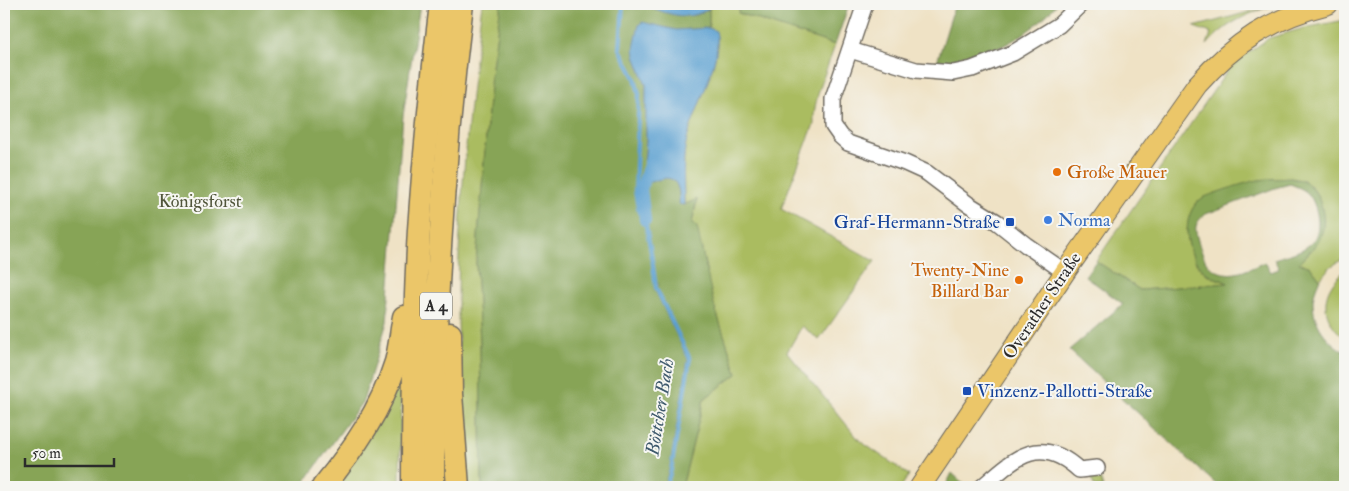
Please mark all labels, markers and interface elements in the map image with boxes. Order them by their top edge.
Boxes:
place label: Große Mauer [1067,161,1167,184]
marker: Große Mauer [1051,166,1063,178]
park label: Königsforst [158,190,242,213]
place label: Norma [1058,209,1111,232]
place label: Graf-Hermann-Straße [834,211,1000,234]
marker: Norma [1042,214,1054,226]
marker: Graf-Hermann-Straße [1004,216,1016,228]
street label: Overather Straße [998,248,1087,364]
place label: Twenty-Nine Billard Bar [911,259,1009,303]
marker: Twenty-Nine Billard Bar [1013,274,1025,286]
road number: A 4 [420,292,452,320]
water label: Böttcher Bach [640,357,680,458]
place label: Vinzenz-Pallotti-Straße [977,380,1153,403]
marker: Vinzenz-Pallotti-Straße [961,385,973,397]
scale bar [25,436,114,468]
text: 50 m [32,444,61,463]

